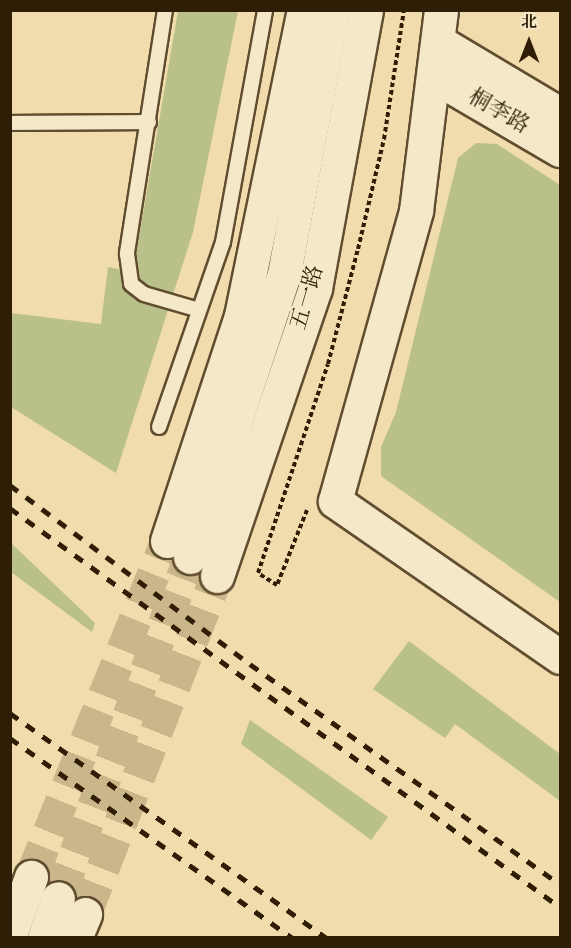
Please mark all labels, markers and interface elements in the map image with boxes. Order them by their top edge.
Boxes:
north arrow [499,12,559,72]
text: 北 [521,12,537,35]
street label: 桐李路 [463,85,533,141]
street label: 五一路 [287,263,331,333]

